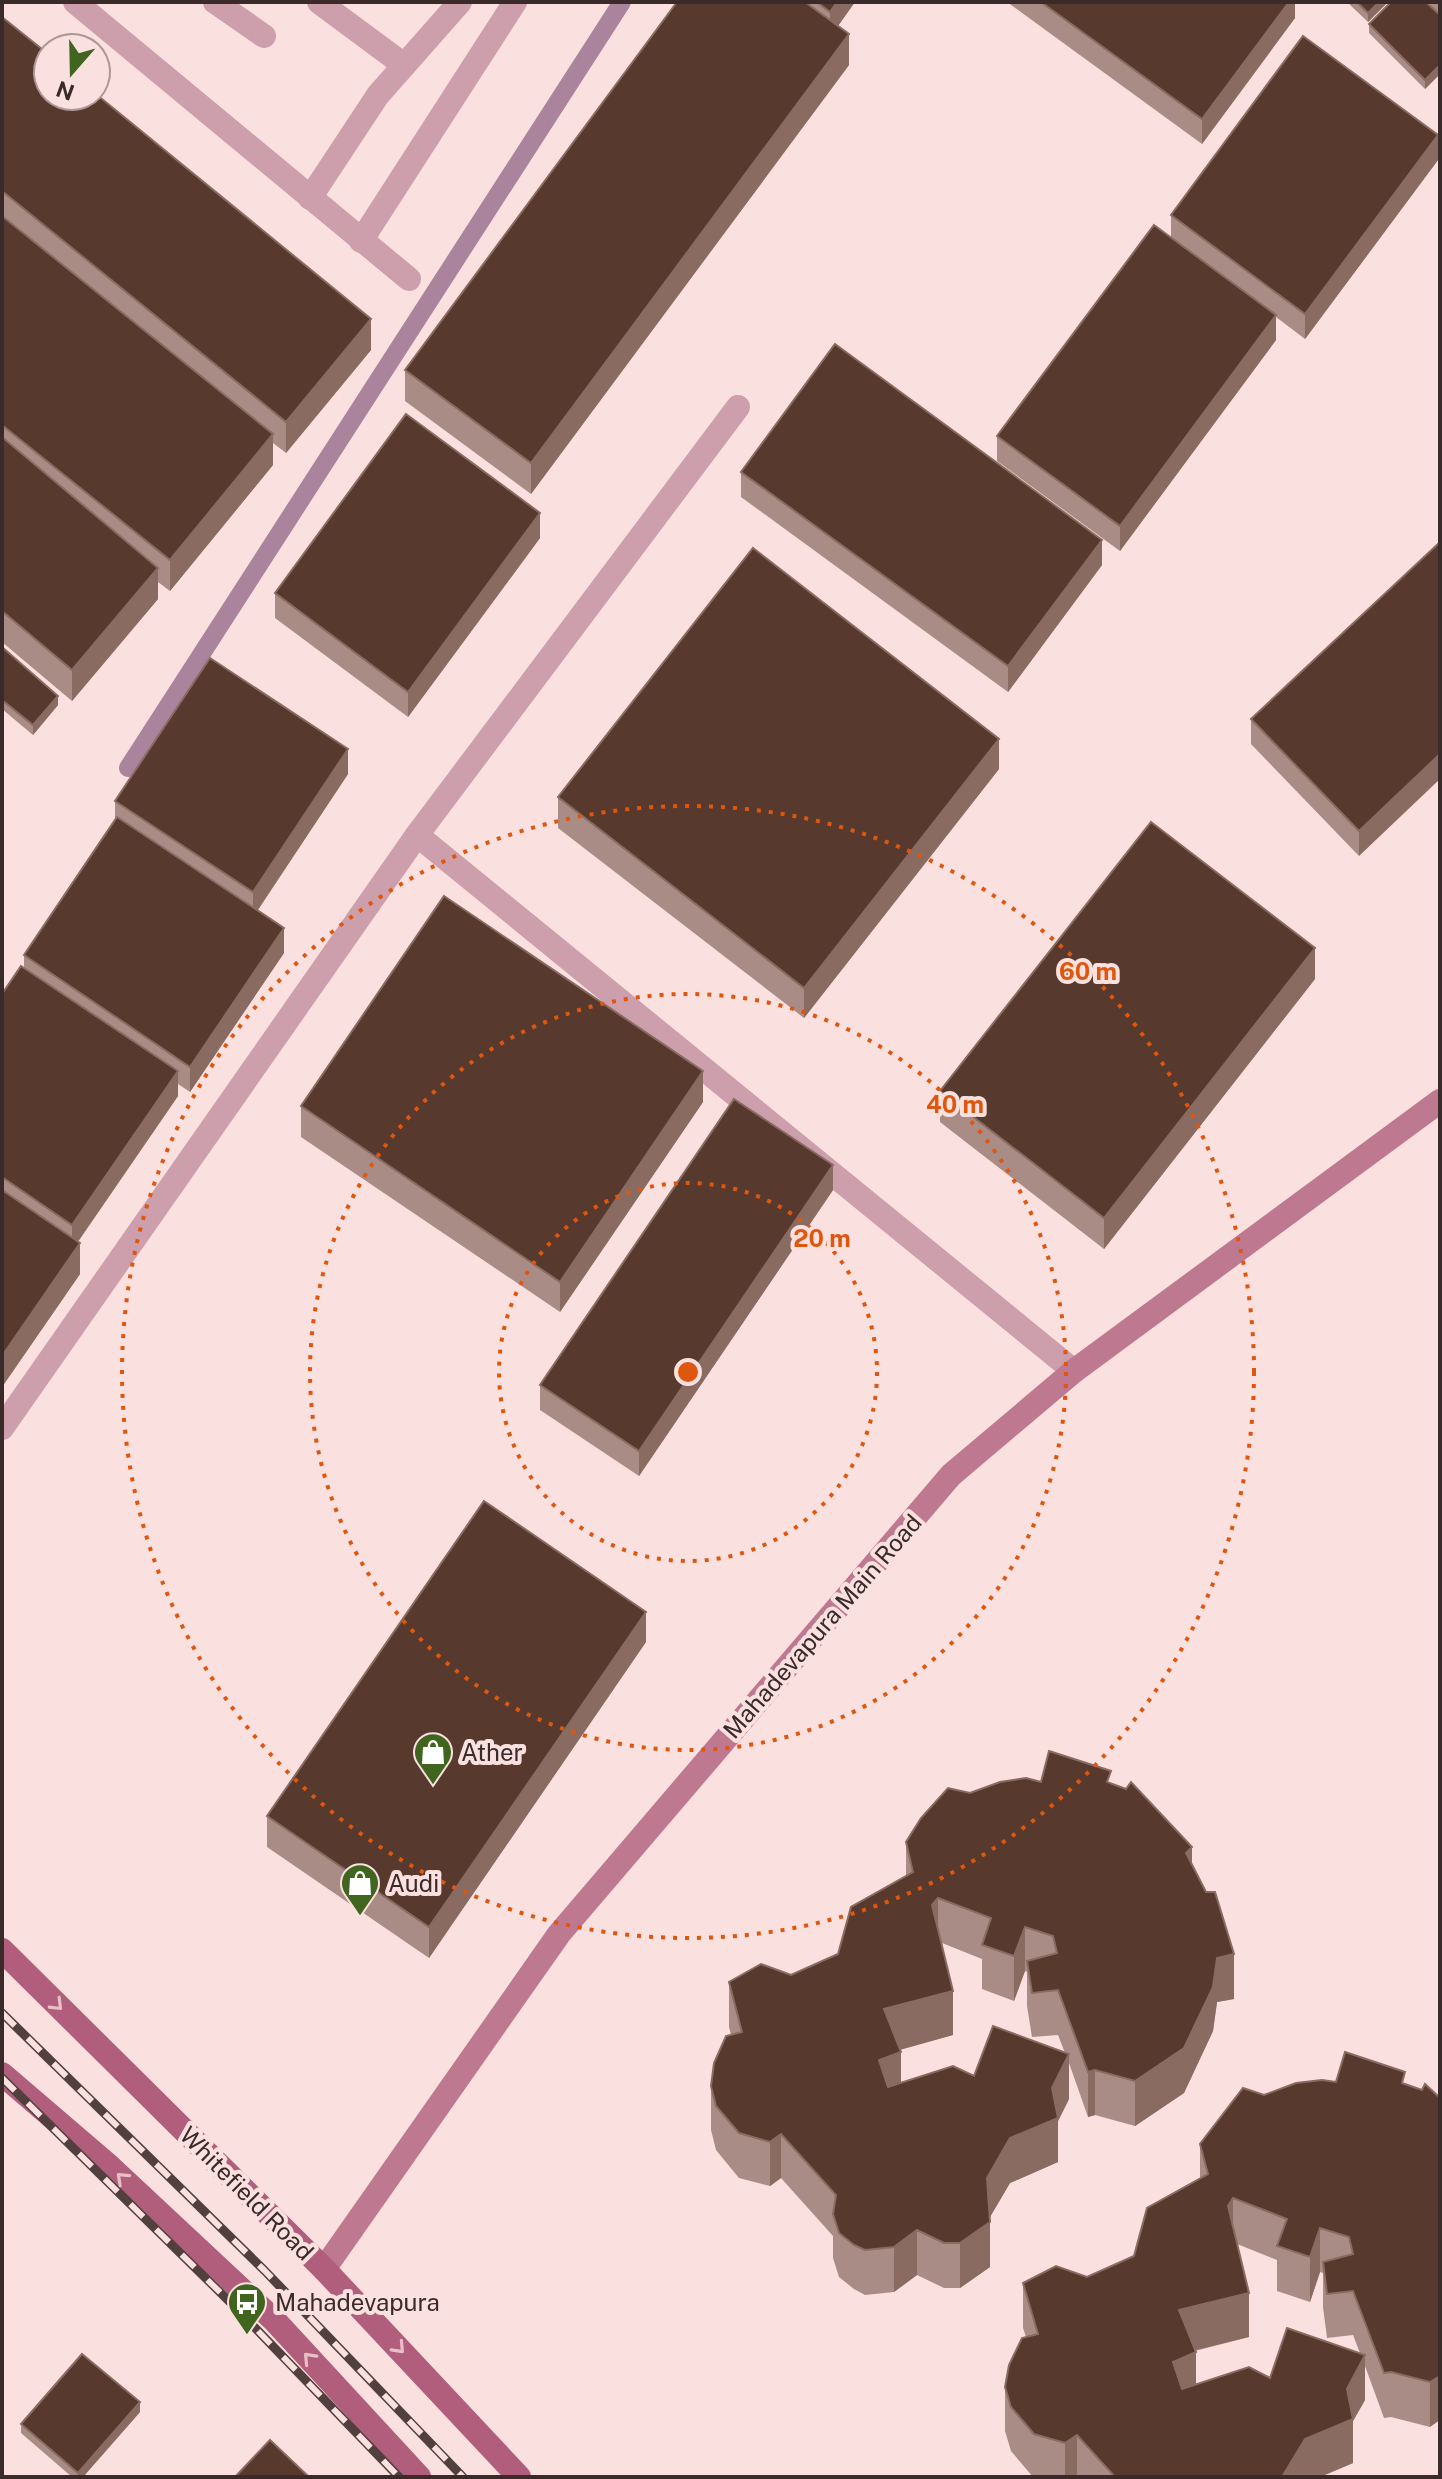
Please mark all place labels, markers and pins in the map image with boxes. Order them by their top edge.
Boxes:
centre of rings [674,1358,702,1386]
shop icon: Ather [412,1731,454,1786]
place label: Ather [461,1738,523,1766]
shop icon: Audi [339,1862,381,1917]
place label: Audi [388,1869,439,1897]
bus stop icon: Mahadevapura [226,2281,268,2336]
place label: Mahadevapura [275,2288,440,2316]

